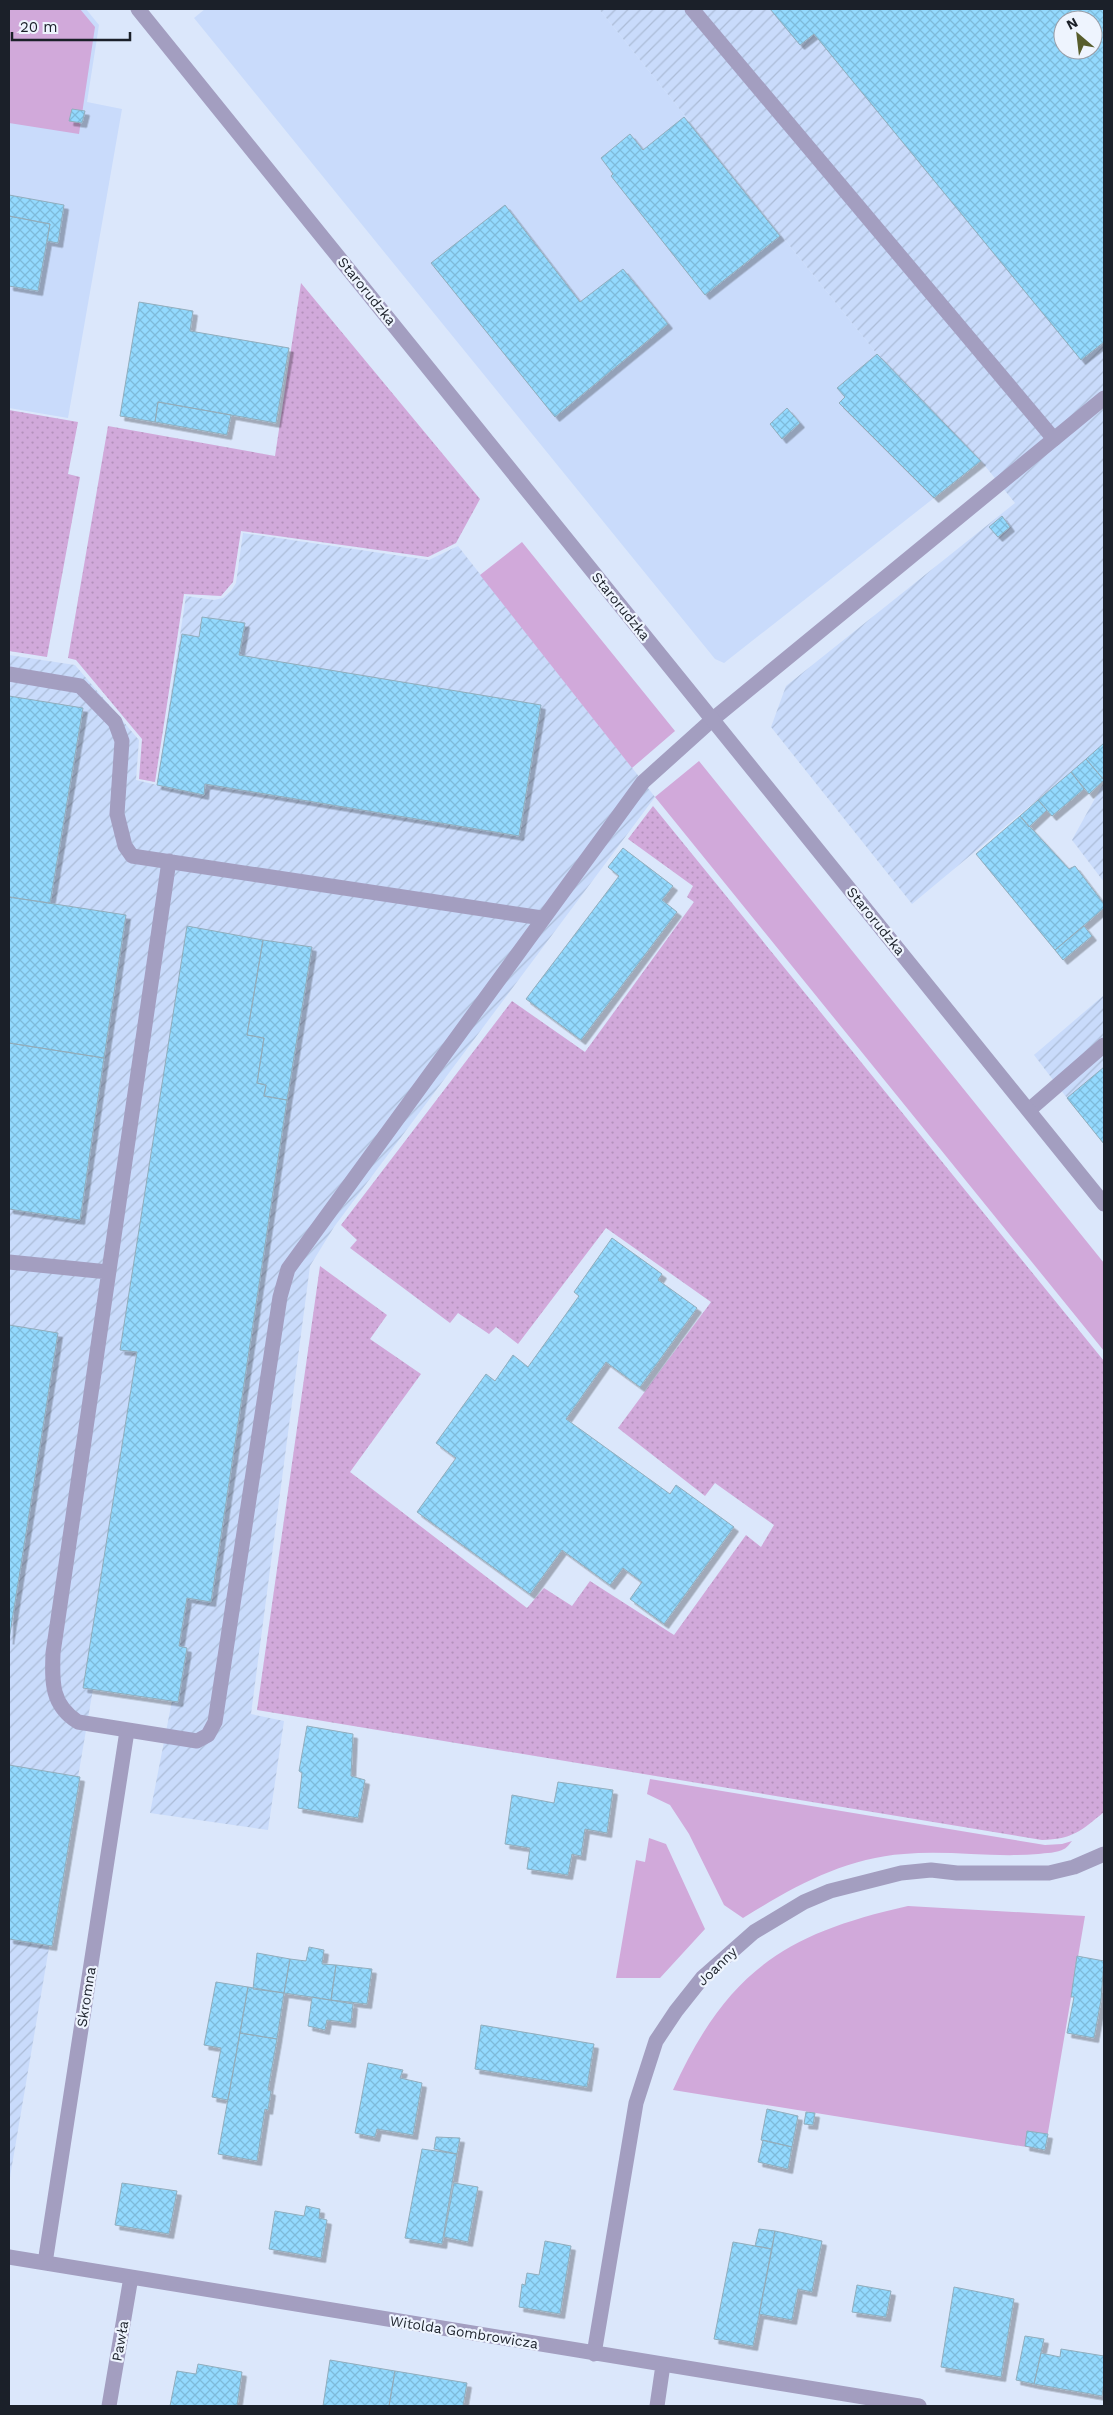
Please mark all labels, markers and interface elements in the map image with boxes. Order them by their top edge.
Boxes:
scale bar [12,10,130,42]
north arrow [1053,10,1103,60]
text: N [1064,14,1080,33]
text: 20 m [20,18,58,36]
street label: Starorudzka [335,254,399,328]
street label: Starorudzka [589,569,653,643]
street label: Starorudzka [844,884,908,958]
street label: Joanny [694,1943,741,1989]
street label: Skromna [73,1966,99,2028]
street label: Witolda Gombrowicza [389,2312,539,2352]
street label: Pawła [109,2319,131,2363]

